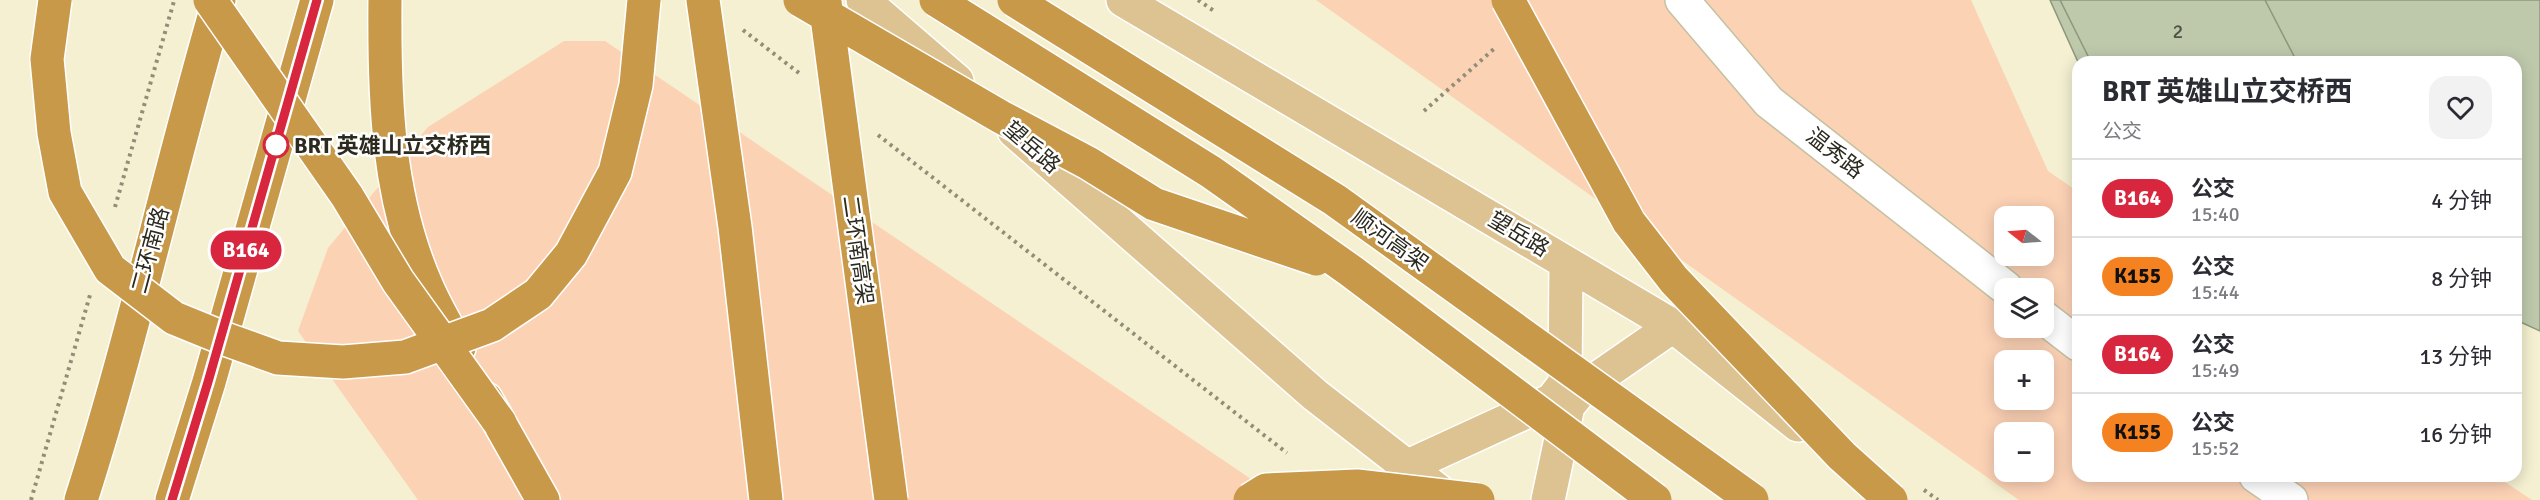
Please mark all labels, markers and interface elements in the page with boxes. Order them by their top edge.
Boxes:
house number: 2 [2173,19,2183,44]
text: BRT 英雄山立交桥西 [2102,75,2353,109]
button: heart [2429,76,2492,139]
street label: 望岳路 [998,115,1066,179]
text: 公交 [2102,119,2142,144]
street label: 温秀路 [1801,122,1869,184]
marker: BRT 英雄山立交桥西 [263,132,289,158]
place label: BRT 英雄山立交桥西 [294,132,491,159]
text: 公交 [2191,175,2235,202]
text: B164 [2114,185,2161,211]
text: 4 分钟 [2431,187,2492,214]
street label: 二环南高架 [837,194,879,306]
text: 15:40 [2191,202,2240,227]
street label: 顺河高架 [1346,203,1434,277]
street label: 二环南路 [126,204,174,296]
street label: 望岳路 [1484,205,1554,263]
north arrow [1994,206,2054,266]
map controls [1994,206,2054,482]
line badge: B164 [204,230,288,270]
text: B164 [223,237,269,263]
text: 公交 [2191,253,2235,280]
text: K155 [2114,263,2161,289]
text: 8 分钟 [2431,265,2492,292]
button: layers [1994,278,2054,338]
text: 15:44 [2191,280,2240,305]
text: 公交 [2191,331,2235,358]
text: B164 [2114,341,2161,367]
text: 13 分钟 [2419,343,2492,370]
button: + [1994,350,2054,410]
text: 15:49 [2191,358,2240,383]
text: 公交 [2191,409,2235,436]
text: K155 [2114,419,2161,445]
text: 16 分钟 [2419,421,2492,448]
button: − [1994,422,2054,482]
text: 15:52 [2191,436,2240,461]

